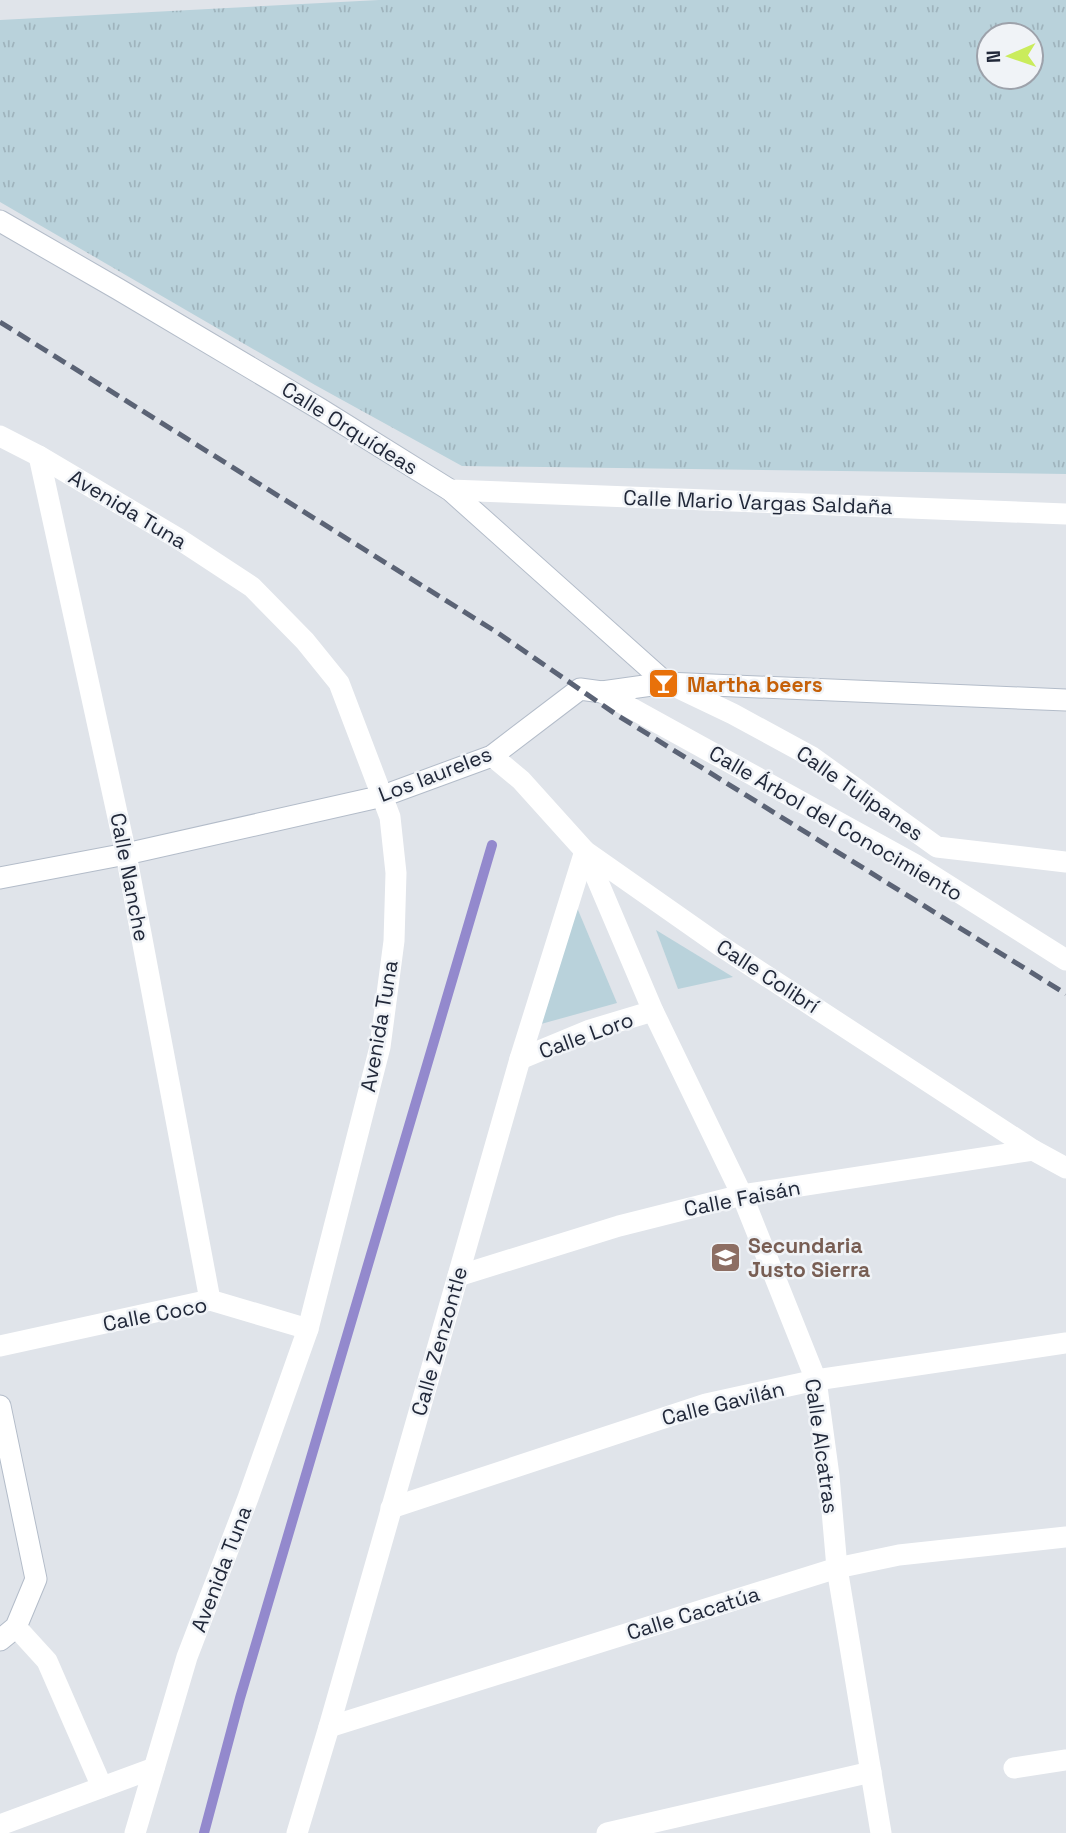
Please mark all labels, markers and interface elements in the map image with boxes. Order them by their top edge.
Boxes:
north arrow [975,21,1045,91]
text: N [981,50,1006,63]
street label: Calle Orquídeas [277,375,423,481]
street label: Avenida Tuna [64,463,192,555]
street label: Calle Mario Vargas Saldaña [623,484,893,520]
bar icon: Martha beers [647,667,681,701]
place label: Martha beers [687,671,823,698]
street label: Calle Árbol del Conocimiento [704,739,968,907]
street label: Calle Tulipanes [791,739,929,847]
street label: Los laureles [374,740,496,808]
street label: Calle Nanche [104,810,156,944]
street label: Calle Colibrí [712,933,825,1020]
street label: Avenida Tuna [354,958,404,1094]
street label: Calle Loro [535,1005,637,1065]
street label: Calle Faisán [682,1173,802,1223]
place label: Secundaria Justo Sierra [748,1232,870,1283]
school or university icon: Secundaria Justo Sierra [708,1240,742,1274]
street label: Calle Zenzontle [405,1263,473,1419]
street label: Calle Coco [101,1291,209,1337]
street label: Calle Gavilán [659,1375,787,1431]
street label: Calle Alcatras [799,1377,845,1515]
street label: Avenida Tuna [185,1502,257,1636]
street label: Calle Cacatúa [623,1580,763,1646]

